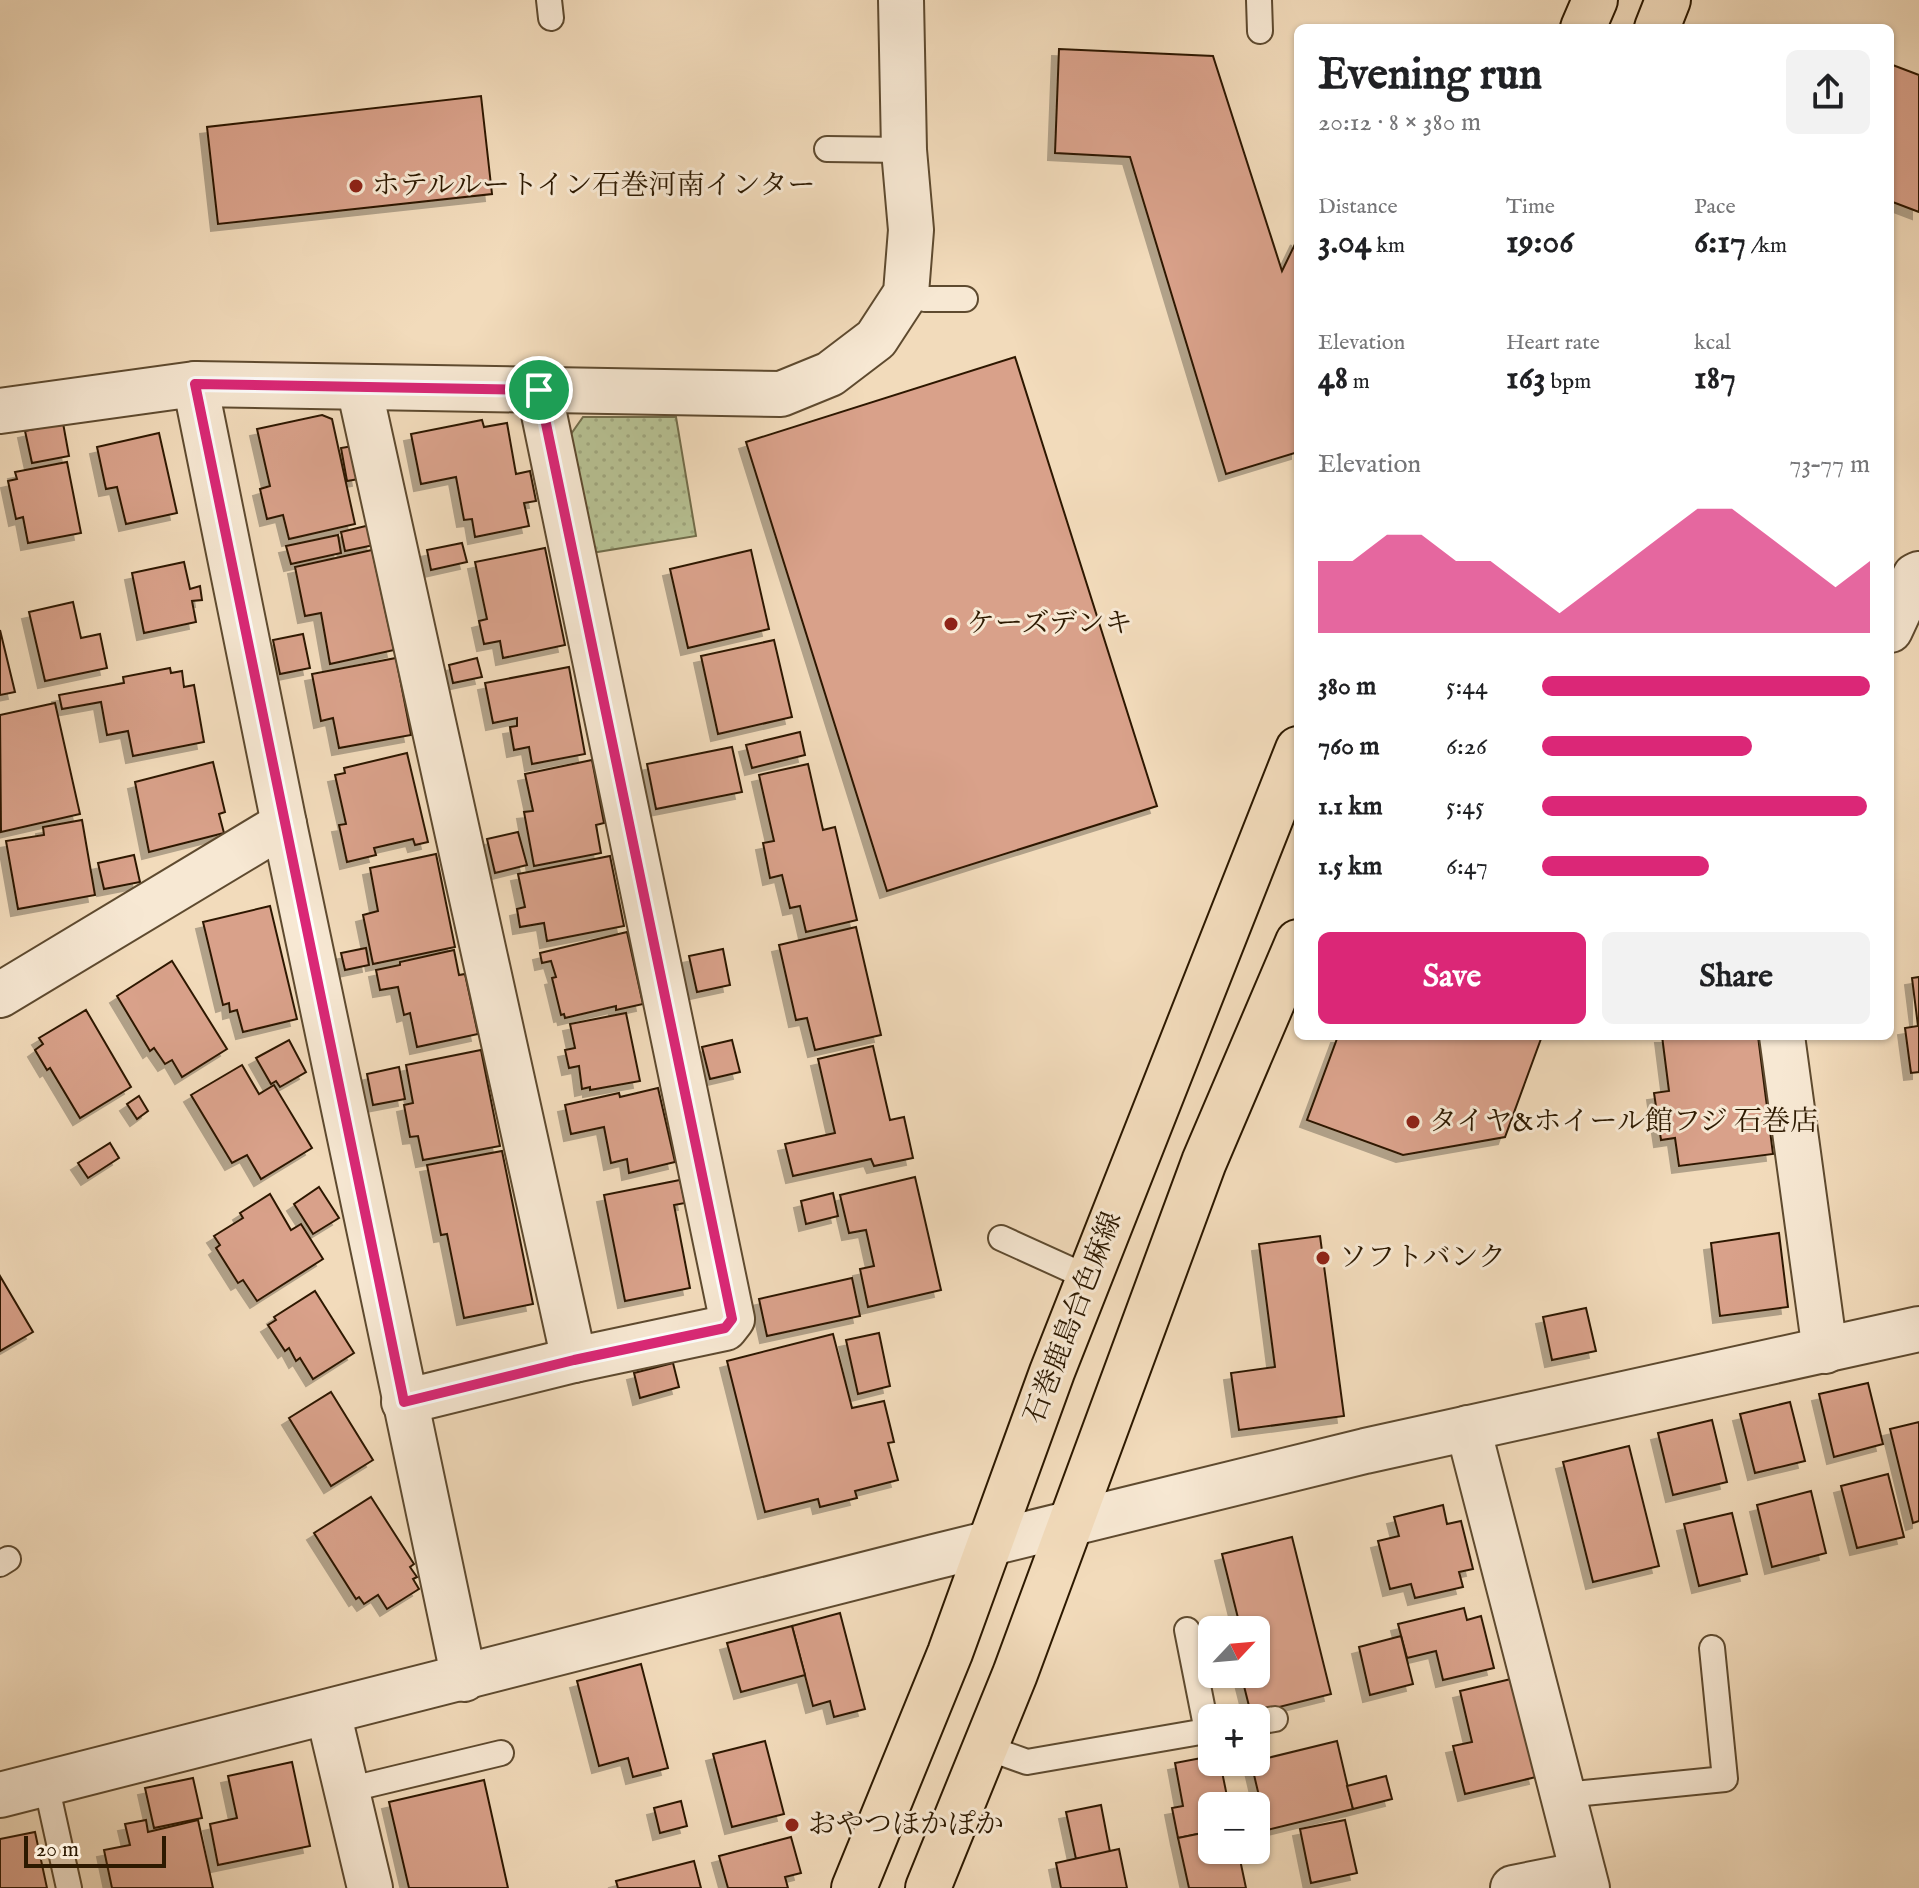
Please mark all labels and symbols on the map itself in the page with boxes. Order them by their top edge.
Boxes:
place label: ホテルルートイン石巻河南インター [372,169,815,204]
marker: ホテルルートイン石巻河南インター [347,177,365,195]
pin [505,356,573,424]
place label: ケーズデンキ [967,607,1132,642]
marker: ケーズデンキ [942,615,960,633]
place label: タイヤ&ホイール館フジ 石巻店 [1429,1105,1818,1140]
marker: タイヤ&ホイール館フジ 石巻店 [1404,1113,1422,1131]
street label: 石巻鹿島台色麻線 [1018,1207,1130,1429]
place label: ソフトバンク [1339,1241,1506,1276]
marker: ソフトバンク [1314,1249,1332,1267]
north arrow [1198,1616,1270,1688]
place label: おやつほかぽか [808,1808,1004,1843]
marker: おやつほかぽか [783,1816,801,1834]
scale bar [24,1832,166,1868]

